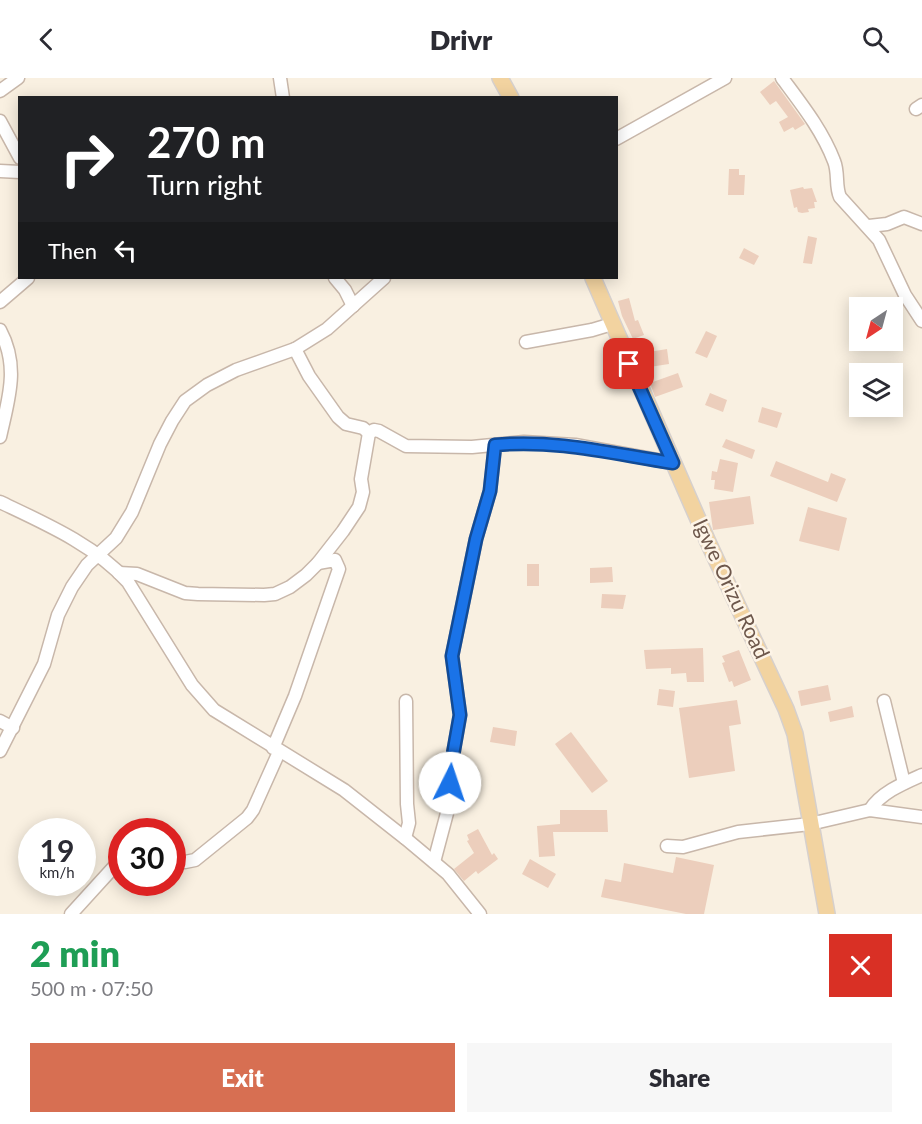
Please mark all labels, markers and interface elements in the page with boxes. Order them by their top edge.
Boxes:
icon: back [30,23,63,56]
text: Drivr [430,23,492,56]
icon: search [859,23,892,56]
text: 270 m [147,117,265,167]
icon: right [48,120,126,198]
text: Turn right [147,168,262,201]
icon: left [109,234,142,267]
text: Then [48,237,97,264]
north arrow [849,297,903,351]
map controls [849,297,903,417]
pin [603,338,654,389]
icon: arrive [612,347,645,380]
button: layers [849,363,903,417]
street label: Igwe Orizu Road [689,514,776,662]
position arrow [418,751,482,815]
speed limit sign: 30 [108,818,186,896]
text: 19 [40,832,74,868]
text: km/h [39,863,75,881]
text: 2 min [30,931,120,975]
button: close [829,934,892,997]
text: 500 m · 07:50 [30,976,153,1000]
button: Exit [30,1043,455,1112]
button: Share [467,1043,892,1112]

